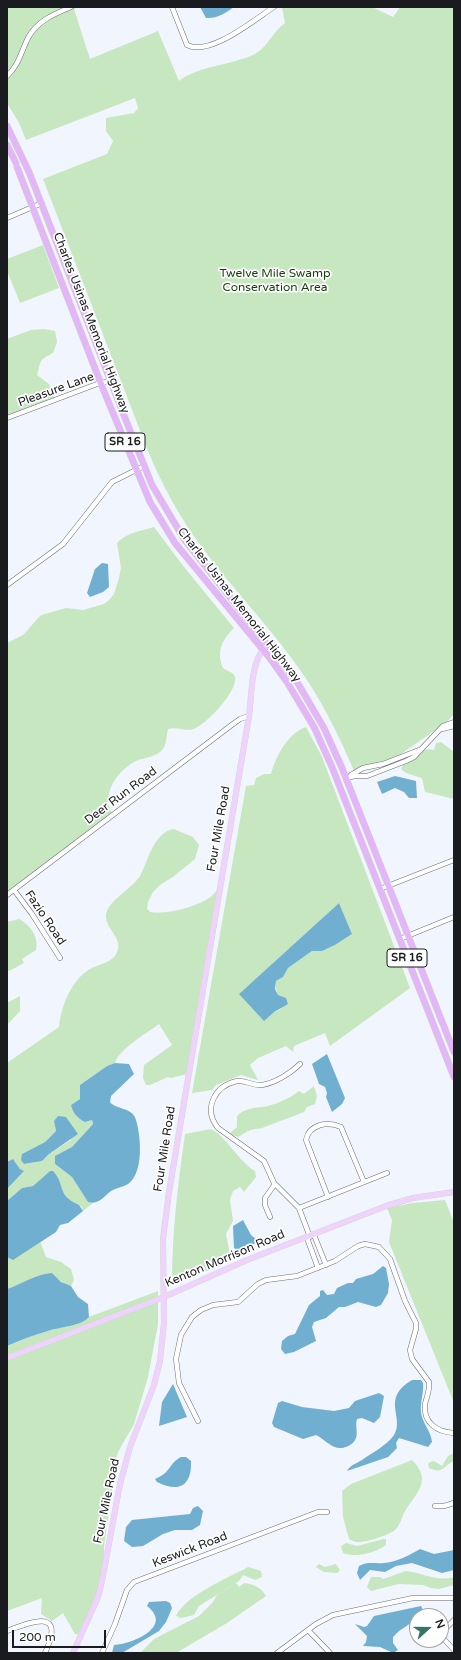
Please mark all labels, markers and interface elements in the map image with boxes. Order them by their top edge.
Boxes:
street label: Charles Usinas Memorial Highway [50,231,132,415]
park label: Twelve Mile Swamp Conservation Area [220,267,330,295]
street label: Pleasure Lane [16,370,96,410]
road number: SR 16 [105,433,145,451]
street label: Charles Usinas Memorial Highway [174,525,304,685]
street label: Deer Run Road [82,764,160,828]
street label: Four Mile Road [204,785,234,873]
street label: Fazio Road [22,888,68,948]
road number: SR 16 [387,949,427,967]
street label: Four Mile Road [151,1105,179,1193]
street label: Kenton Morrison Road [163,1227,287,1291]
street label: Four Mile Road [91,1457,123,1545]
street label: Keswick Road [150,1529,230,1571]
north arrow [409,1608,449,1648]
text: N [432,1617,447,1630]
scale bar [14,1622,108,1648]
text: 200 m [19,1630,56,1644]

